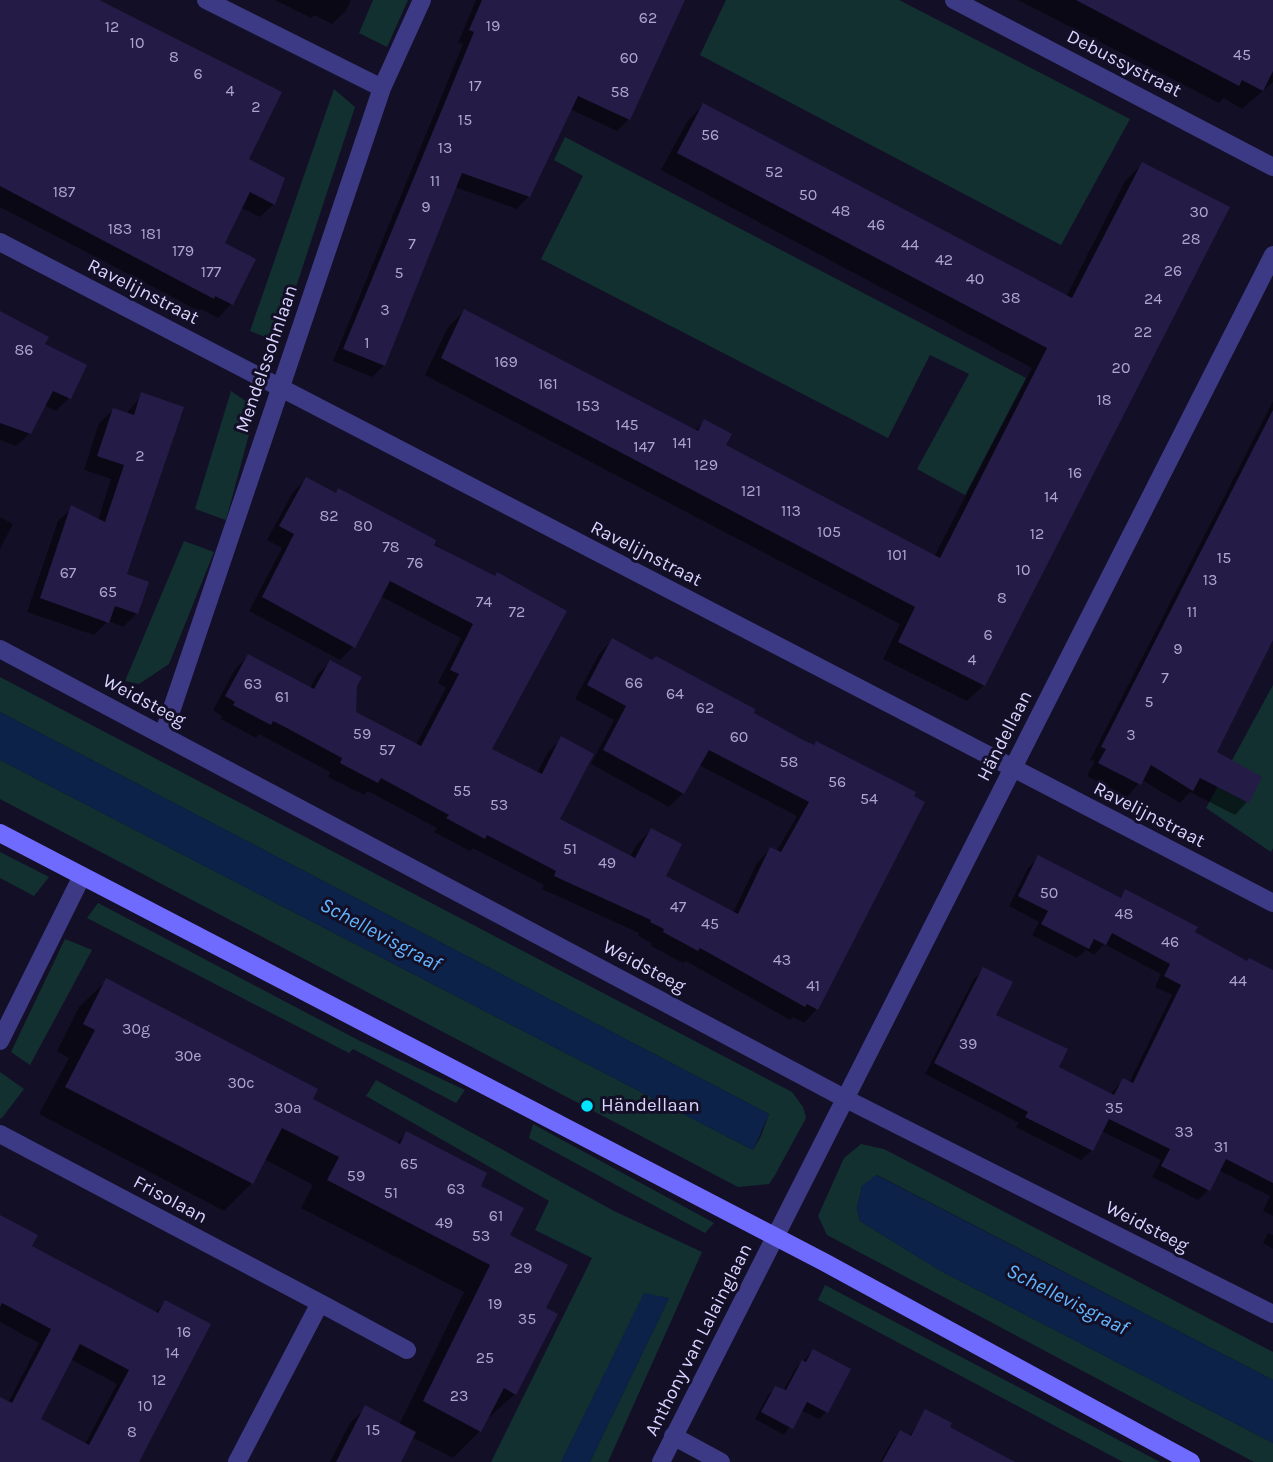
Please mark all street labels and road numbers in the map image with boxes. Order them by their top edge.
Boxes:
street label: Debussystraat [1063,25,1185,103]
street label: Ravelijnstraat [84,254,202,330]
street label: Mendelssohnlaan [231,282,303,436]
street label: Ravelijnstraat [587,516,705,592]
street label: Weidsteeg [99,670,189,732]
street label: Händellaan [972,687,1038,785]
street label: Ravelijnstraat [1090,777,1208,853]
street label: Weidsteeg [599,936,689,998]
street label: Frisolaan [129,1171,211,1229]
street label: Weidsteeg [1102,1196,1192,1258]
street label: Anthony van Lalainglaan [641,1240,757,1440]

